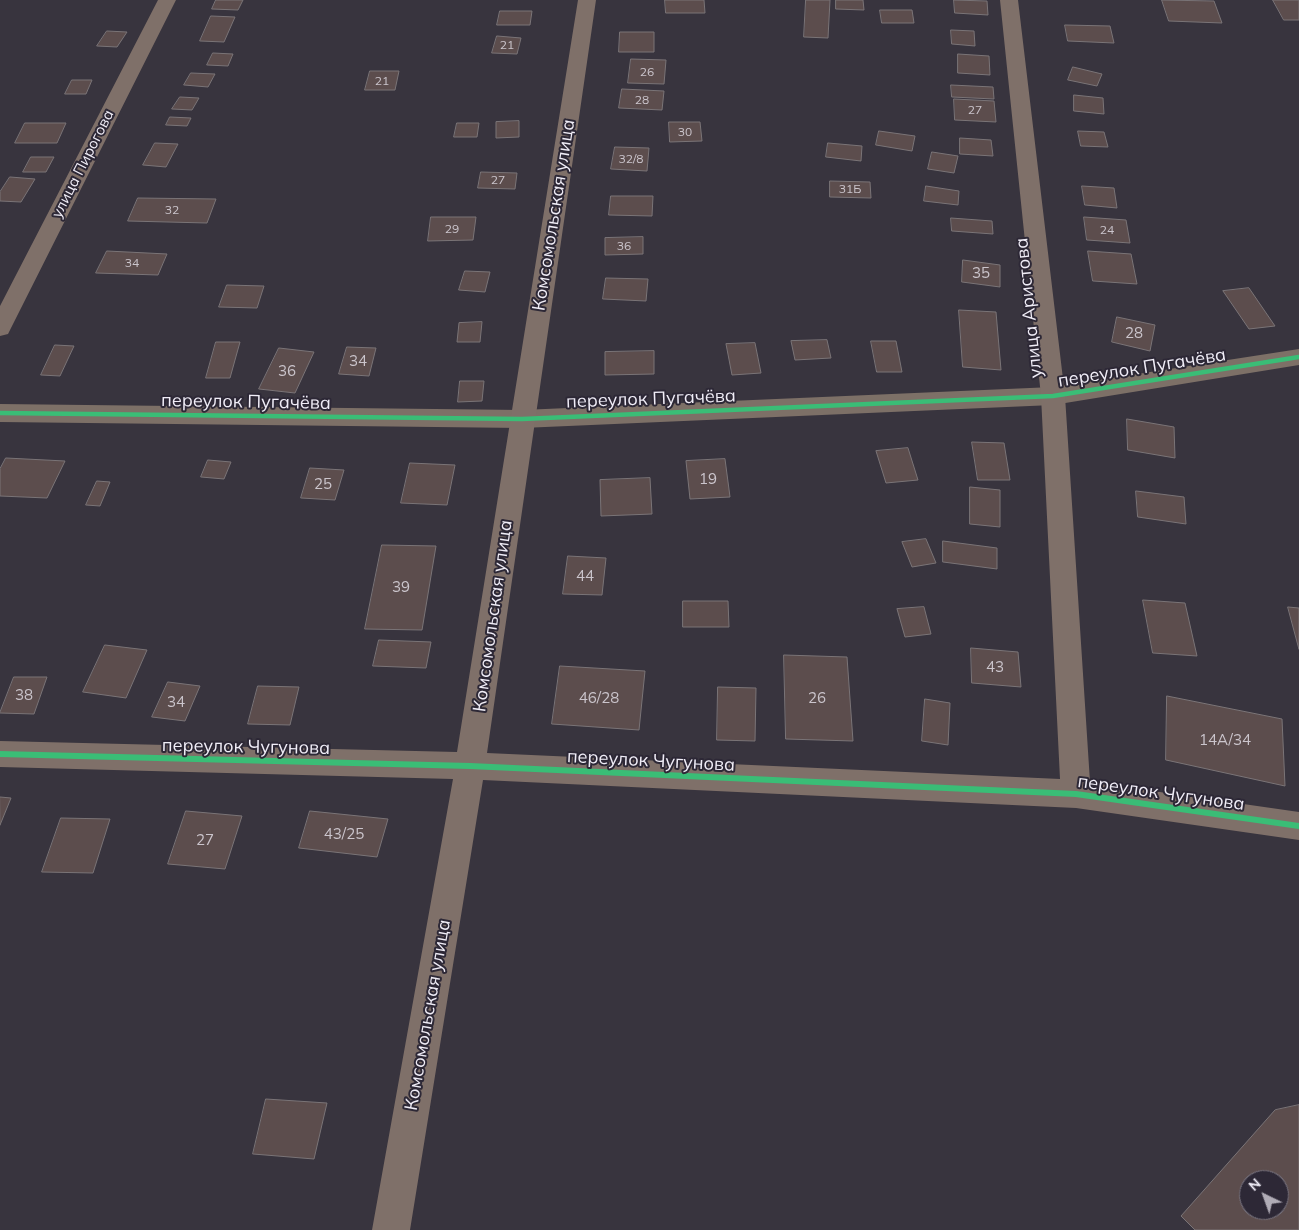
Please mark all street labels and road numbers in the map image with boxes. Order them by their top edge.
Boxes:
street label: улица Пирогова [48,107,118,221]
street label: Комсомольская улица [528,118,580,312]
street label: улица Аристова [1011,237,1047,379]
street label: переулок Пугачёва [1056,344,1228,392]
street label: переулок Пугачёва [566,385,736,413]
street label: переулок Пугачёва [161,390,331,414]
street label: Комсомольская улица [469,519,517,713]
street label: переулок Чугунова [162,735,330,759]
street label: переулок Чугунова [566,746,736,776]
street label: переулок Чугунова [1076,771,1246,815]
street label: Комсомольская улица [401,918,455,1112]

